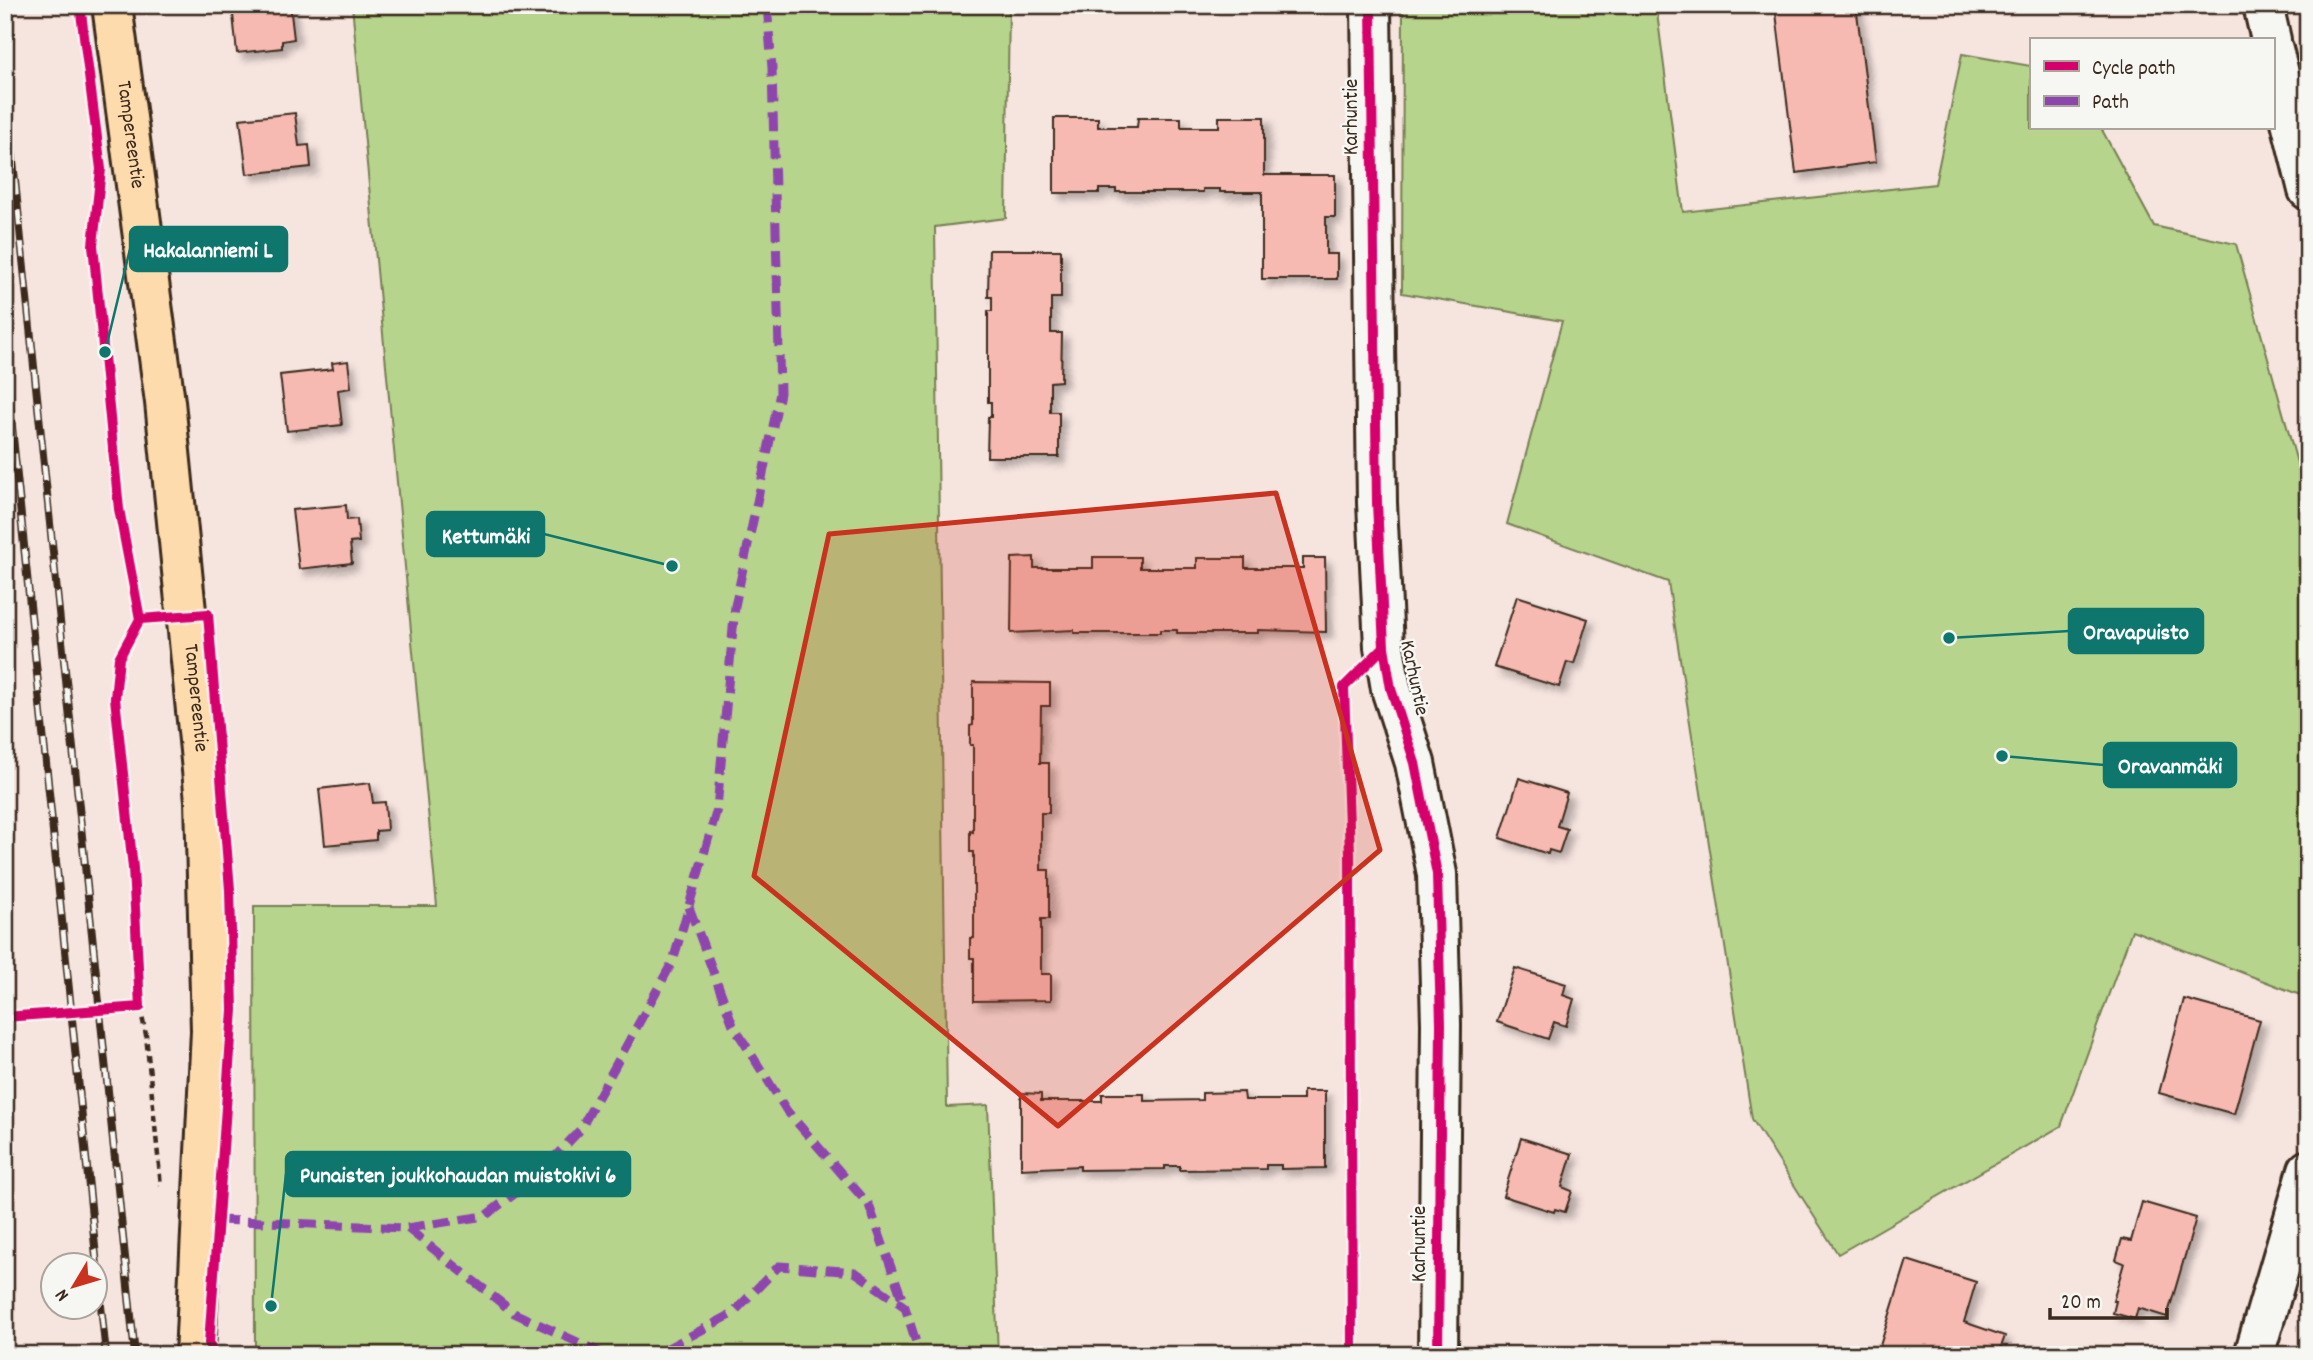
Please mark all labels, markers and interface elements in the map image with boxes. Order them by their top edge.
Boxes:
legend [2030,38,2274,130]
text: Cycle path [2092,55,2175,85]
street label: Tampereentie [107,79,151,191]
street label: Karhuntie [1338,79,1368,155]
text: Path [2092,89,2129,119]
callout: Hakalanniemi L [130,227,287,271]
text: Hakalanniemi L [143,236,273,269]
callout: Kettumäki [427,512,544,556]
text: Kettumäki [442,522,531,555]
callout: Oravapuisto [2069,609,2203,653]
text: Oravapuisto [2083,618,2189,651]
street label: Karhuntie [1390,637,1436,719]
street label: Tampereentie [174,643,215,753]
callout: Oravanmäki [2104,743,2236,787]
text: Oravanmäki [2118,752,2223,785]
callout: Punaisten joukkohaudan muistokivi 6 [286,1152,630,1196]
text: Punaisten joukkohaudan muistokivi 6 [300,1161,616,1194]
street label: Karhuntie [1406,1206,1436,1282]
north arrow [38,1252,108,1322]
scale bar [2050,1276,2168,1320]
text: N [50,1282,77,1306]
text: 20 m [2061,1289,2101,1319]

